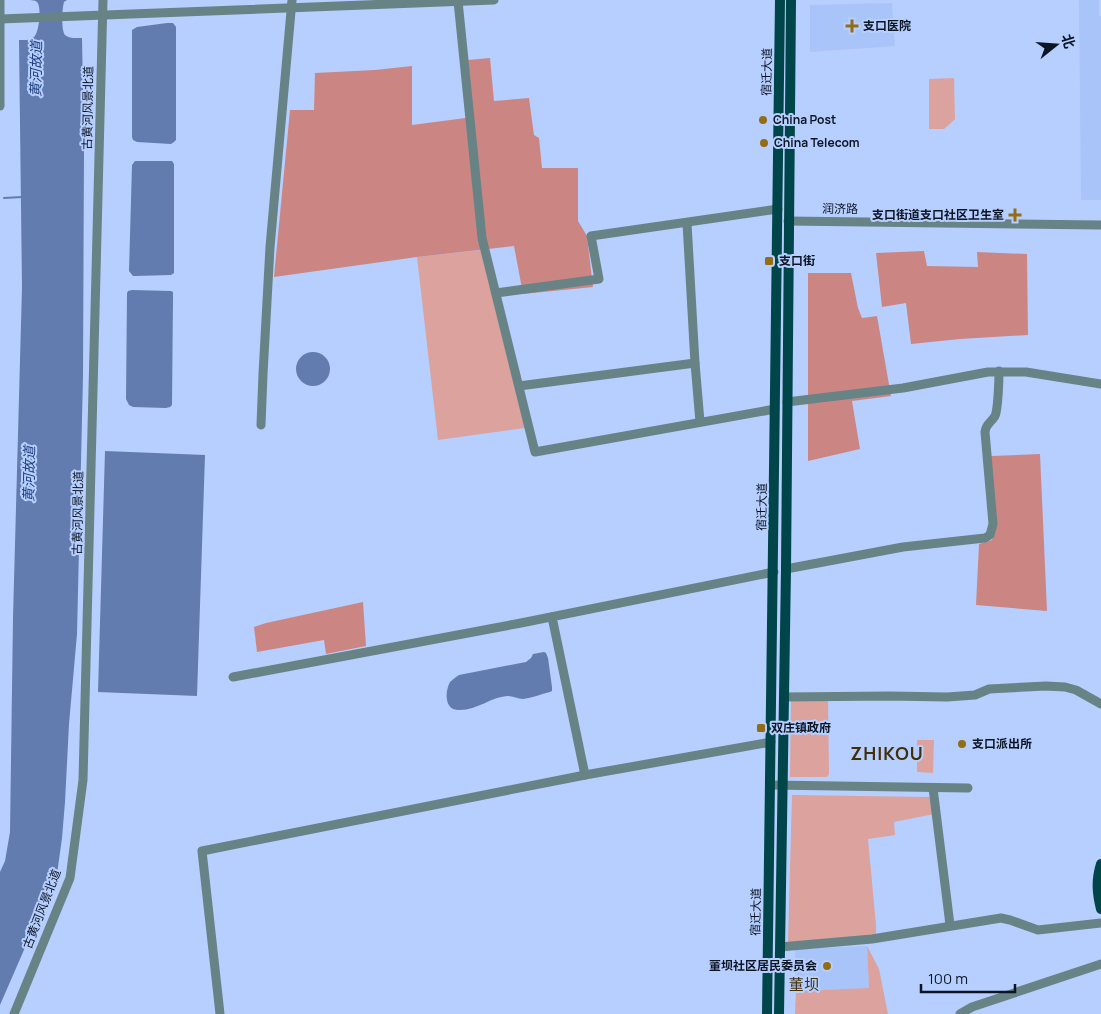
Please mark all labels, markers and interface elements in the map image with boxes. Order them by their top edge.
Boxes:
place label: 支口医院 [863,17,911,34]
marker: 支口医院 [845,19,859,33]
north arrow [1031,20,1081,70]
text: 北 [1058,32,1080,51]
water label: 黄河故道 [26,39,46,97]
street label: 宿迁大道 [758,48,775,96]
street label: 古黄河风景北道 [78,66,97,150]
place label: China Post [773,111,836,128]
marker: China Post [757,114,769,126]
place label: China Telecom [774,134,860,151]
marker: China Telecom [758,137,770,149]
street label: 润济路 [822,200,858,217]
place label: 支口街道支口社区卫生室 [872,206,1004,223]
marker: 支口街道支口社区卫生室 [1008,208,1022,222]
place label: 支口街 [779,252,815,269]
marker: 支口街 [763,255,775,267]
water label: 黄河故道 [19,444,39,502]
street label: 古黄河风景北道 [68,471,87,555]
street label: 宿迁大道 [753,483,770,531]
place label: 双庄镇政府 [771,719,831,736]
marker: 双庄镇政府 [755,722,767,734]
place label: 支口派出所 [972,735,1032,752]
marker: 支口派出所 [956,738,968,750]
district label: ZHIKOU [850,741,924,765]
street label: 古黄河风景北道 [19,867,65,951]
street label: 宿迁大道 [747,888,764,936]
place label: 董坝社区居民委员会 [709,957,817,974]
marker: 董坝社区居民委员会 [821,960,833,972]
scale bar [921,962,1015,994]
text: 100 m [928,968,968,989]
district label: 董坝 [789,974,819,995]

